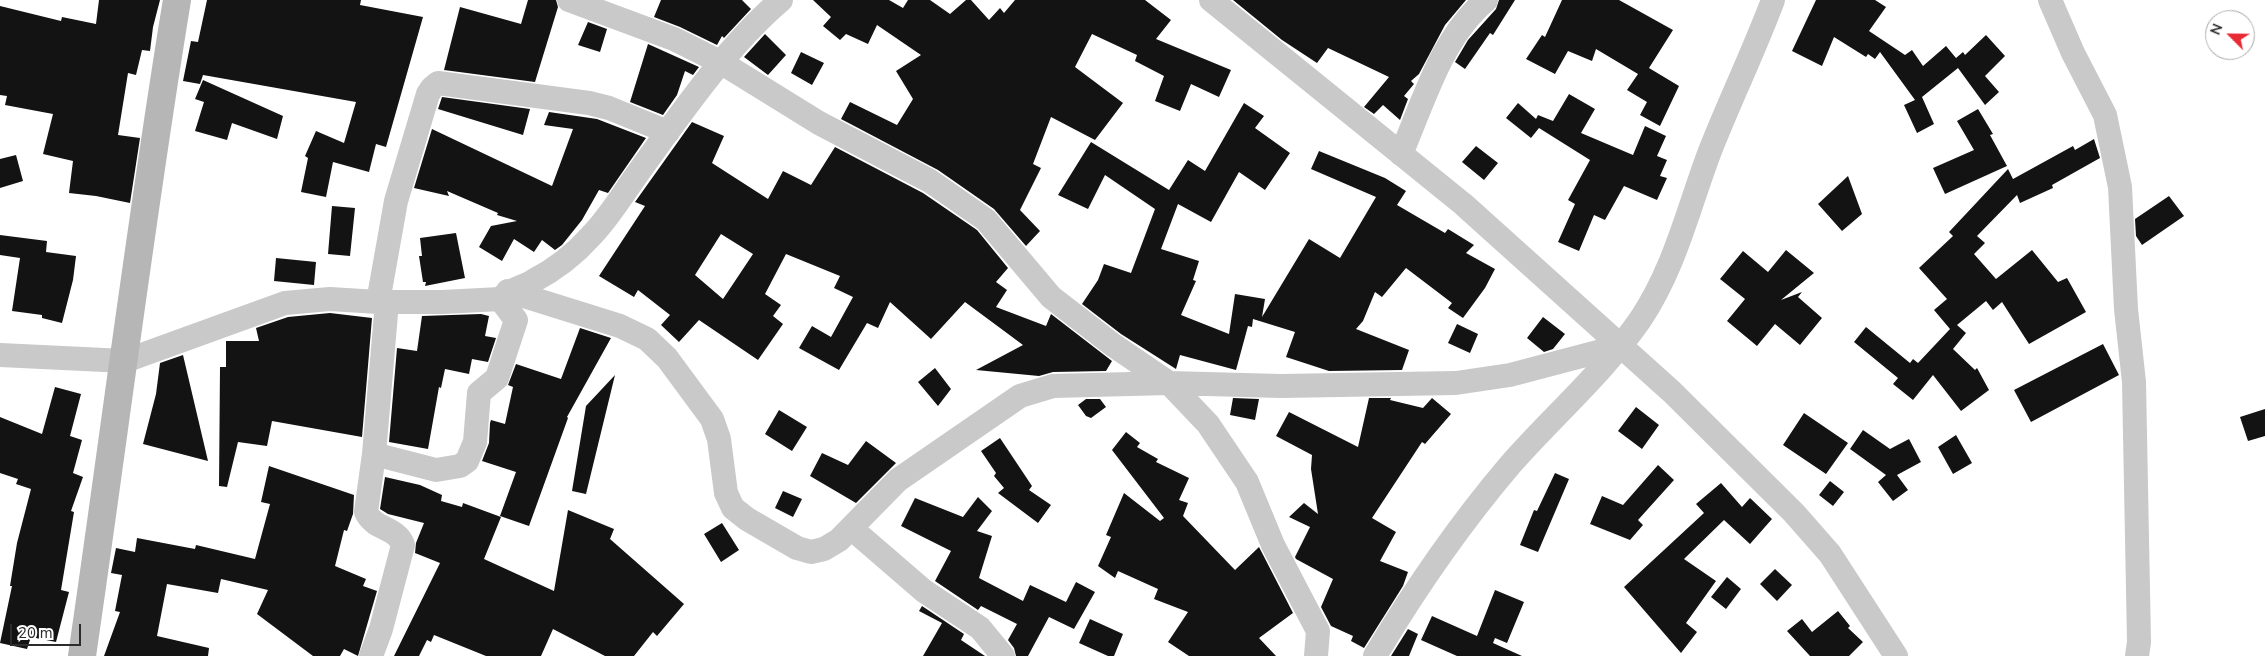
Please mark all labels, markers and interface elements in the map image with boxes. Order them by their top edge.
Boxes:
north arrow [2205,10,2255,60]
text: N [2206,21,2227,38]
scale bar [12,614,84,646]
text: 20 m [18,623,53,643]

